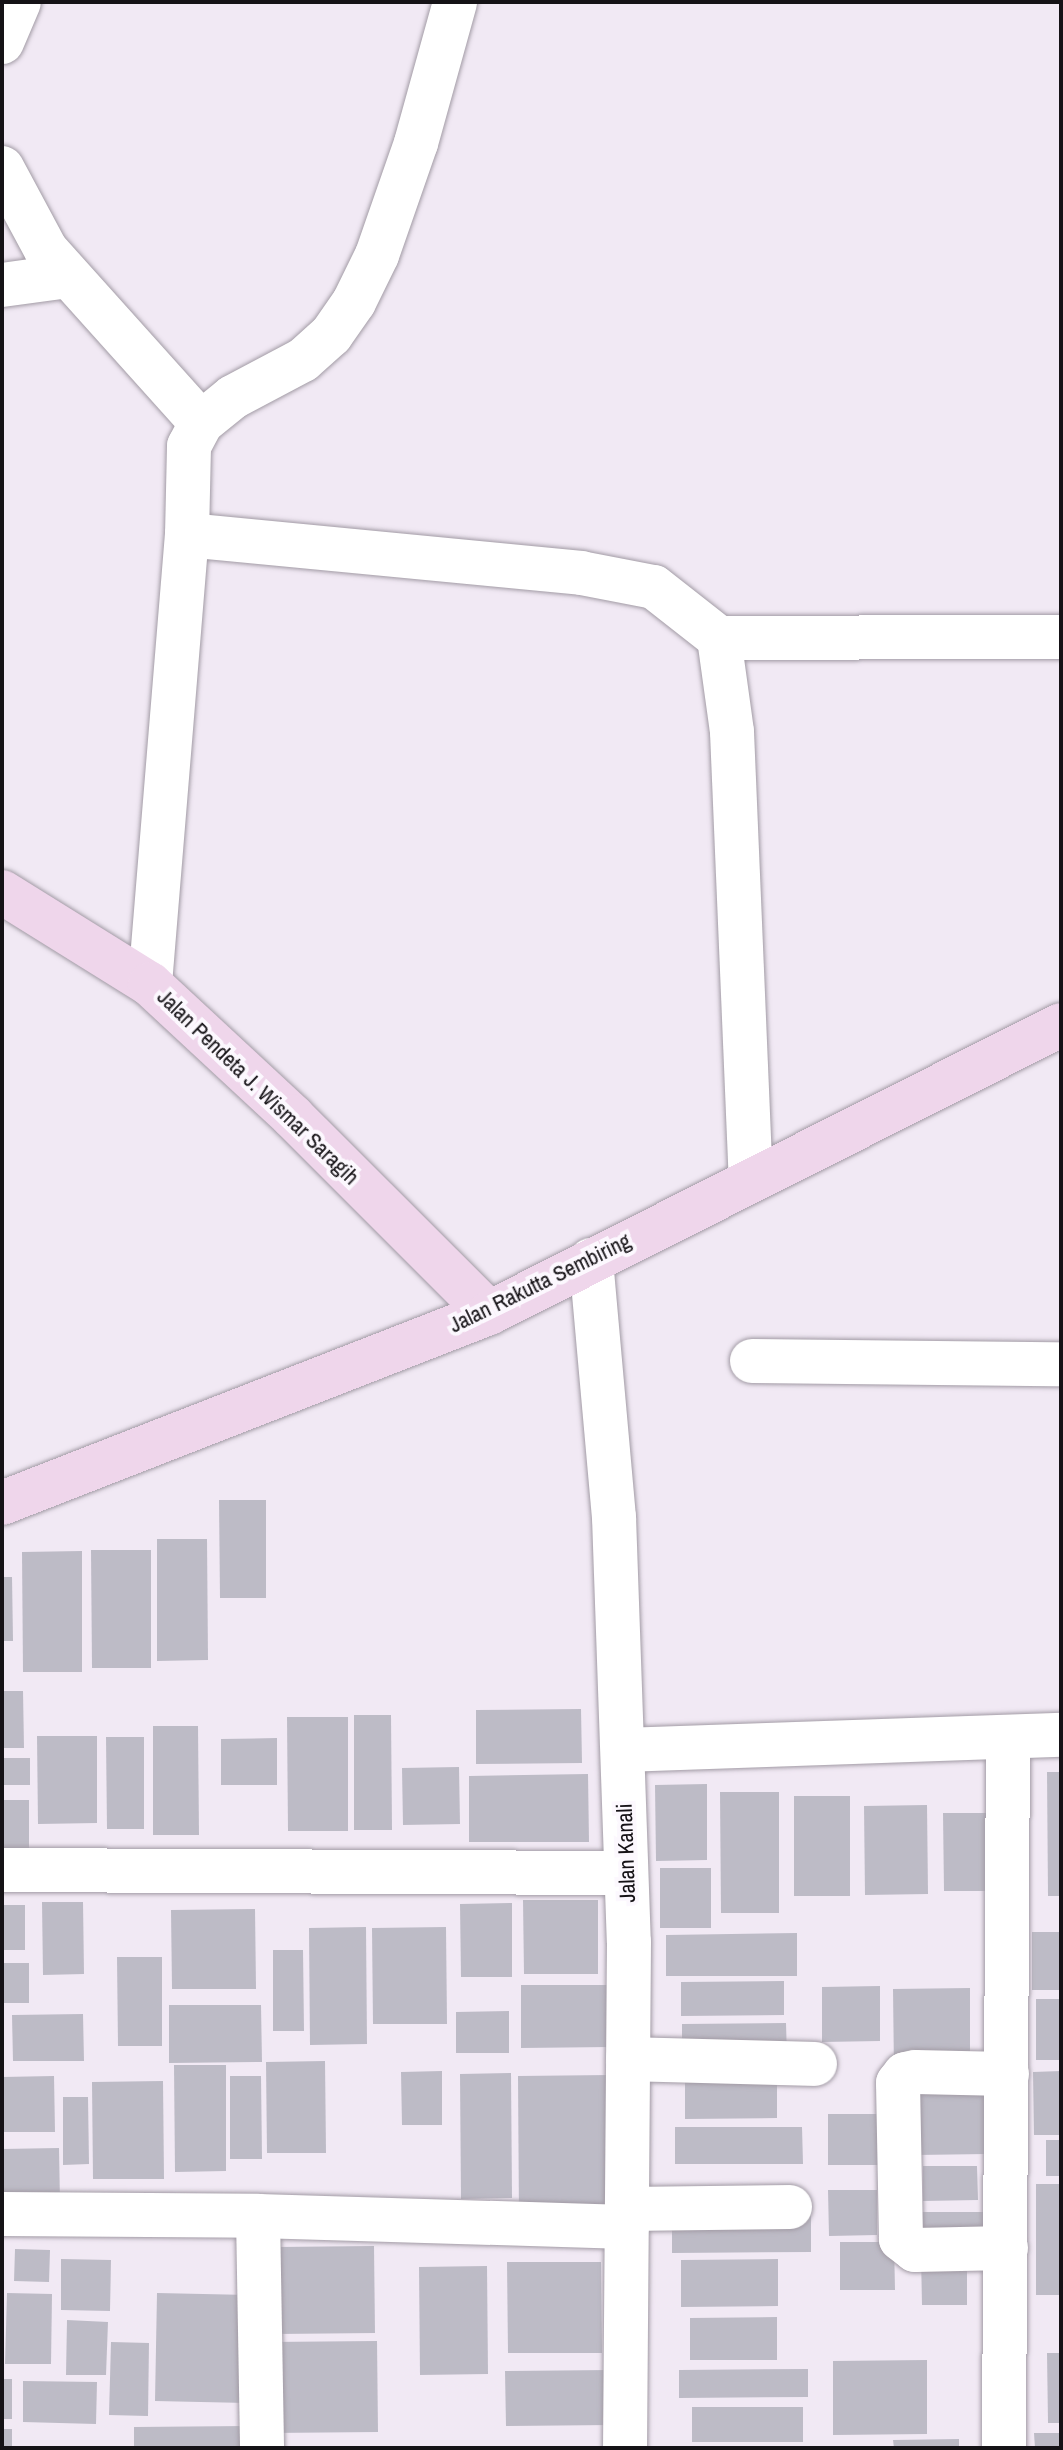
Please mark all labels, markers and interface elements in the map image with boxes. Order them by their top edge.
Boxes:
street label: Jalan Pendeta J. Wismar Saragih [152,984,364,1190]
street label: Jalan Rakutta Sembiring [445,1228,635,1338]
street label: Jalan Kanali [611,1803,641,1903]

